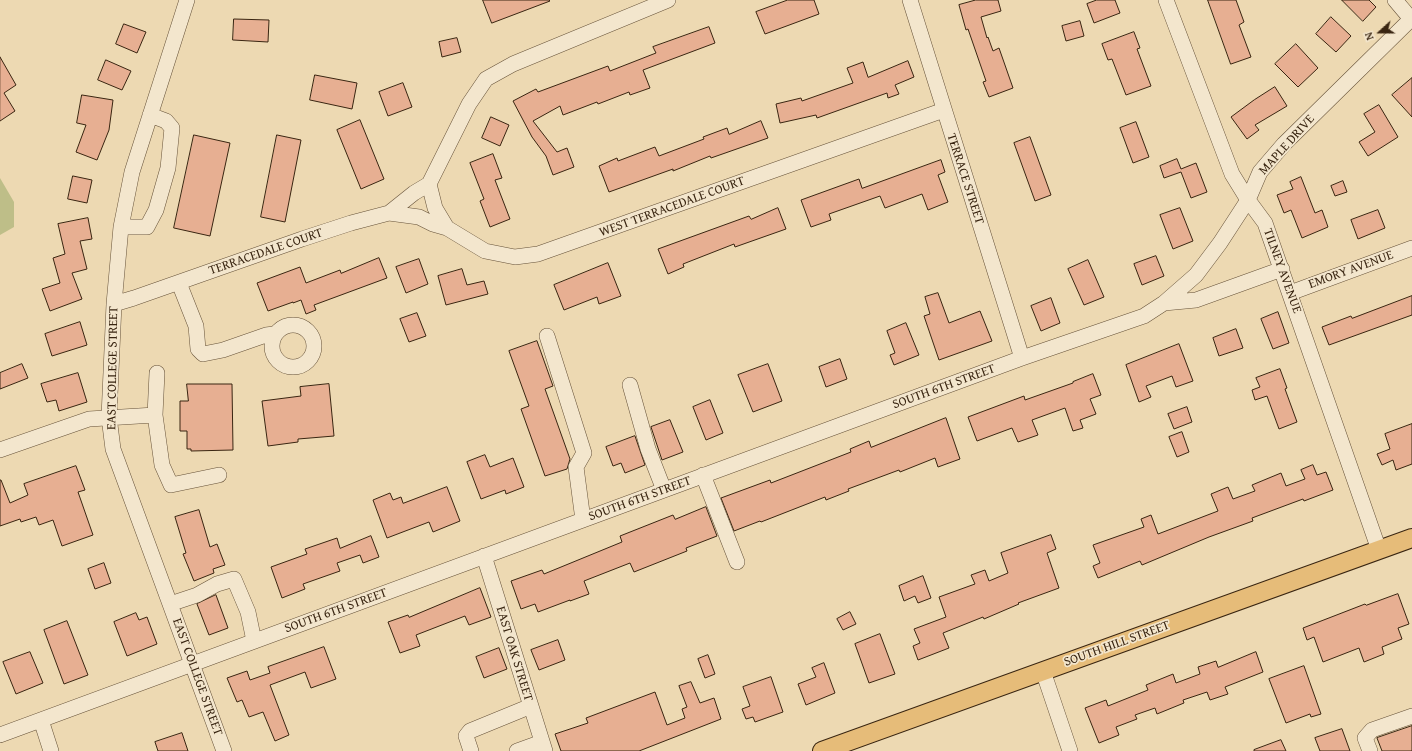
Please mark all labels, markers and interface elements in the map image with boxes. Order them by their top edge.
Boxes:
north arrow [1360,12,1400,52]
text: N [1360,30,1378,43]
street label: MAPLE DRIVE [1256,112,1318,178]
street label: TERRACE STREET [943,132,987,226]
street label: WEST TERRACEDALE COURT [597,173,747,241]
street label: TERRACEDALE COURT [207,225,325,279]
street label: TILNEY AVENUE [1259,227,1305,315]
street label: EMORY AVENUE [1307,247,1395,293]
street label: EAST COLLEGE STREET [104,306,122,430]
street label: SOUTH 6TH STREET [891,361,997,413]
street label: SOUTH 6TH STREET [587,473,693,525]
street label: SOUTH 6TH STREET [283,585,389,637]
street label: EAST OAK STREET [492,605,536,703]
street label: EAST COLLEGE STREET [168,616,226,738]
street label: SOUTH HILL STREET [1062,618,1172,670]

